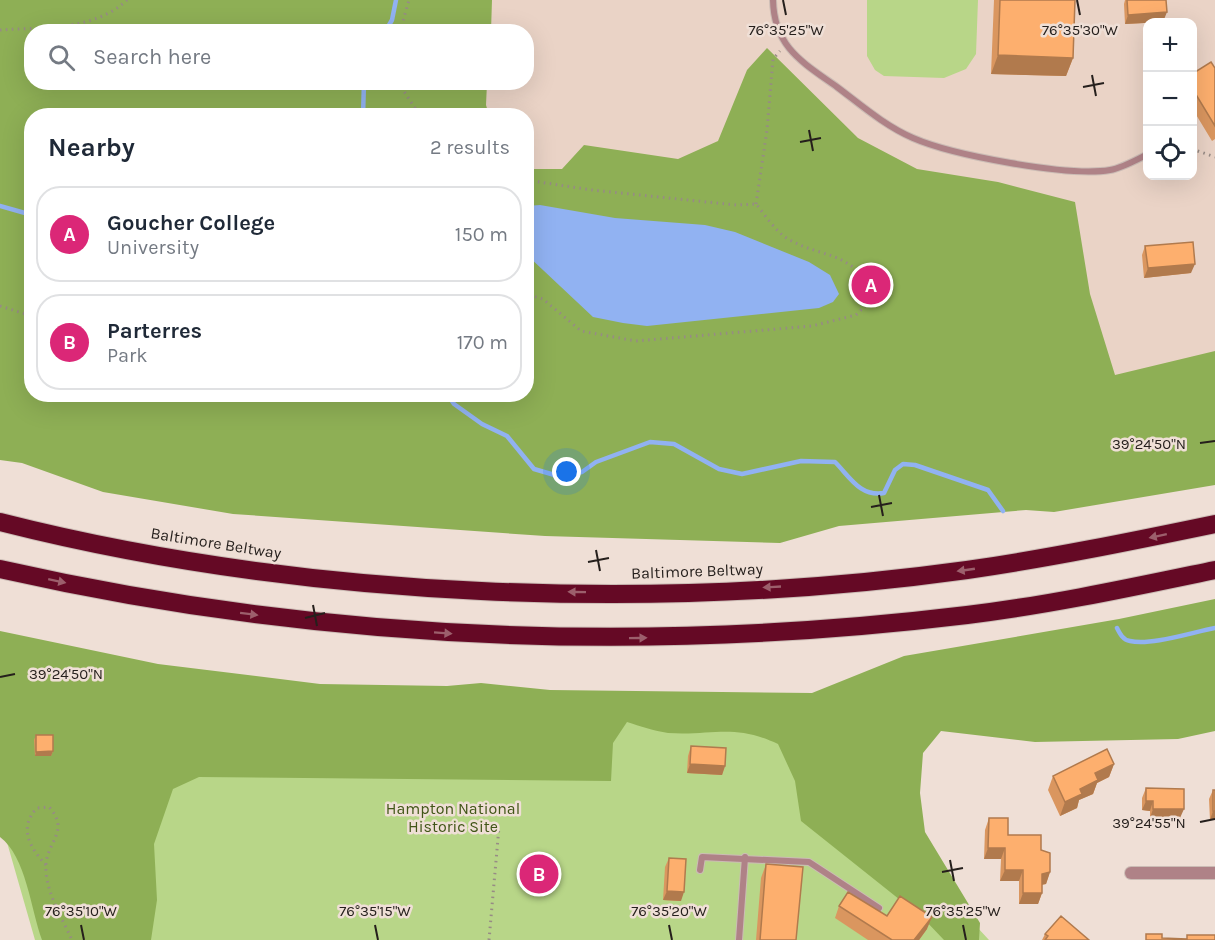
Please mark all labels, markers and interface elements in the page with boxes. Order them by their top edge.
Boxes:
map controls [1143,18,1197,180]
button: + [1143,18,1197,72]
text: 76°35'25"W [748,21,824,39]
text: 76°35'30"W [1042,21,1119,39]
search box [24,24,534,90]
icon: search [45,41,78,74]
text: Search here [93,44,211,70]
button: − [1143,72,1197,126]
button: locate [1143,126,1197,180]
text: Nearby [48,132,135,163]
text: 2 results [430,136,510,159]
text: Goucher College [107,210,275,236]
text: A [63,223,76,246]
text: 150 m [455,223,508,246]
text: University [107,236,199,259]
pin: A [852,262,890,308]
text: Parterres [107,318,202,344]
text: B [63,331,76,354]
text: 170 m [457,331,508,354]
text: Park [107,344,148,367]
text: 39°24'50"N [1112,435,1186,453]
your location [552,457,581,486]
street label: Baltimore Beltway [149,523,283,563]
one-way arrow [1148,532,1167,541]
street label: Baltimore Beltway [631,559,764,583]
one-way arrow [956,565,975,574]
one-way arrow [48,577,67,586]
one-way arrow [762,583,781,592]
one-way arrow [567,587,586,597]
one-way arrow [240,609,259,619]
one-way arrow [434,628,453,637]
one-way arrow [629,633,648,643]
text: 39°24'50"N [29,665,103,683]
park label: Hampton National Historic Site [386,799,520,836]
text: 39°24'55"N [1112,814,1186,832]
pin: B [520,852,558,896]
text: 76°35'10"W [45,902,118,920]
text: 76°35'15"W [339,902,411,920]
text: 76°35'20"W [631,902,707,920]
text: 76°35'25"W [925,902,1001,920]

